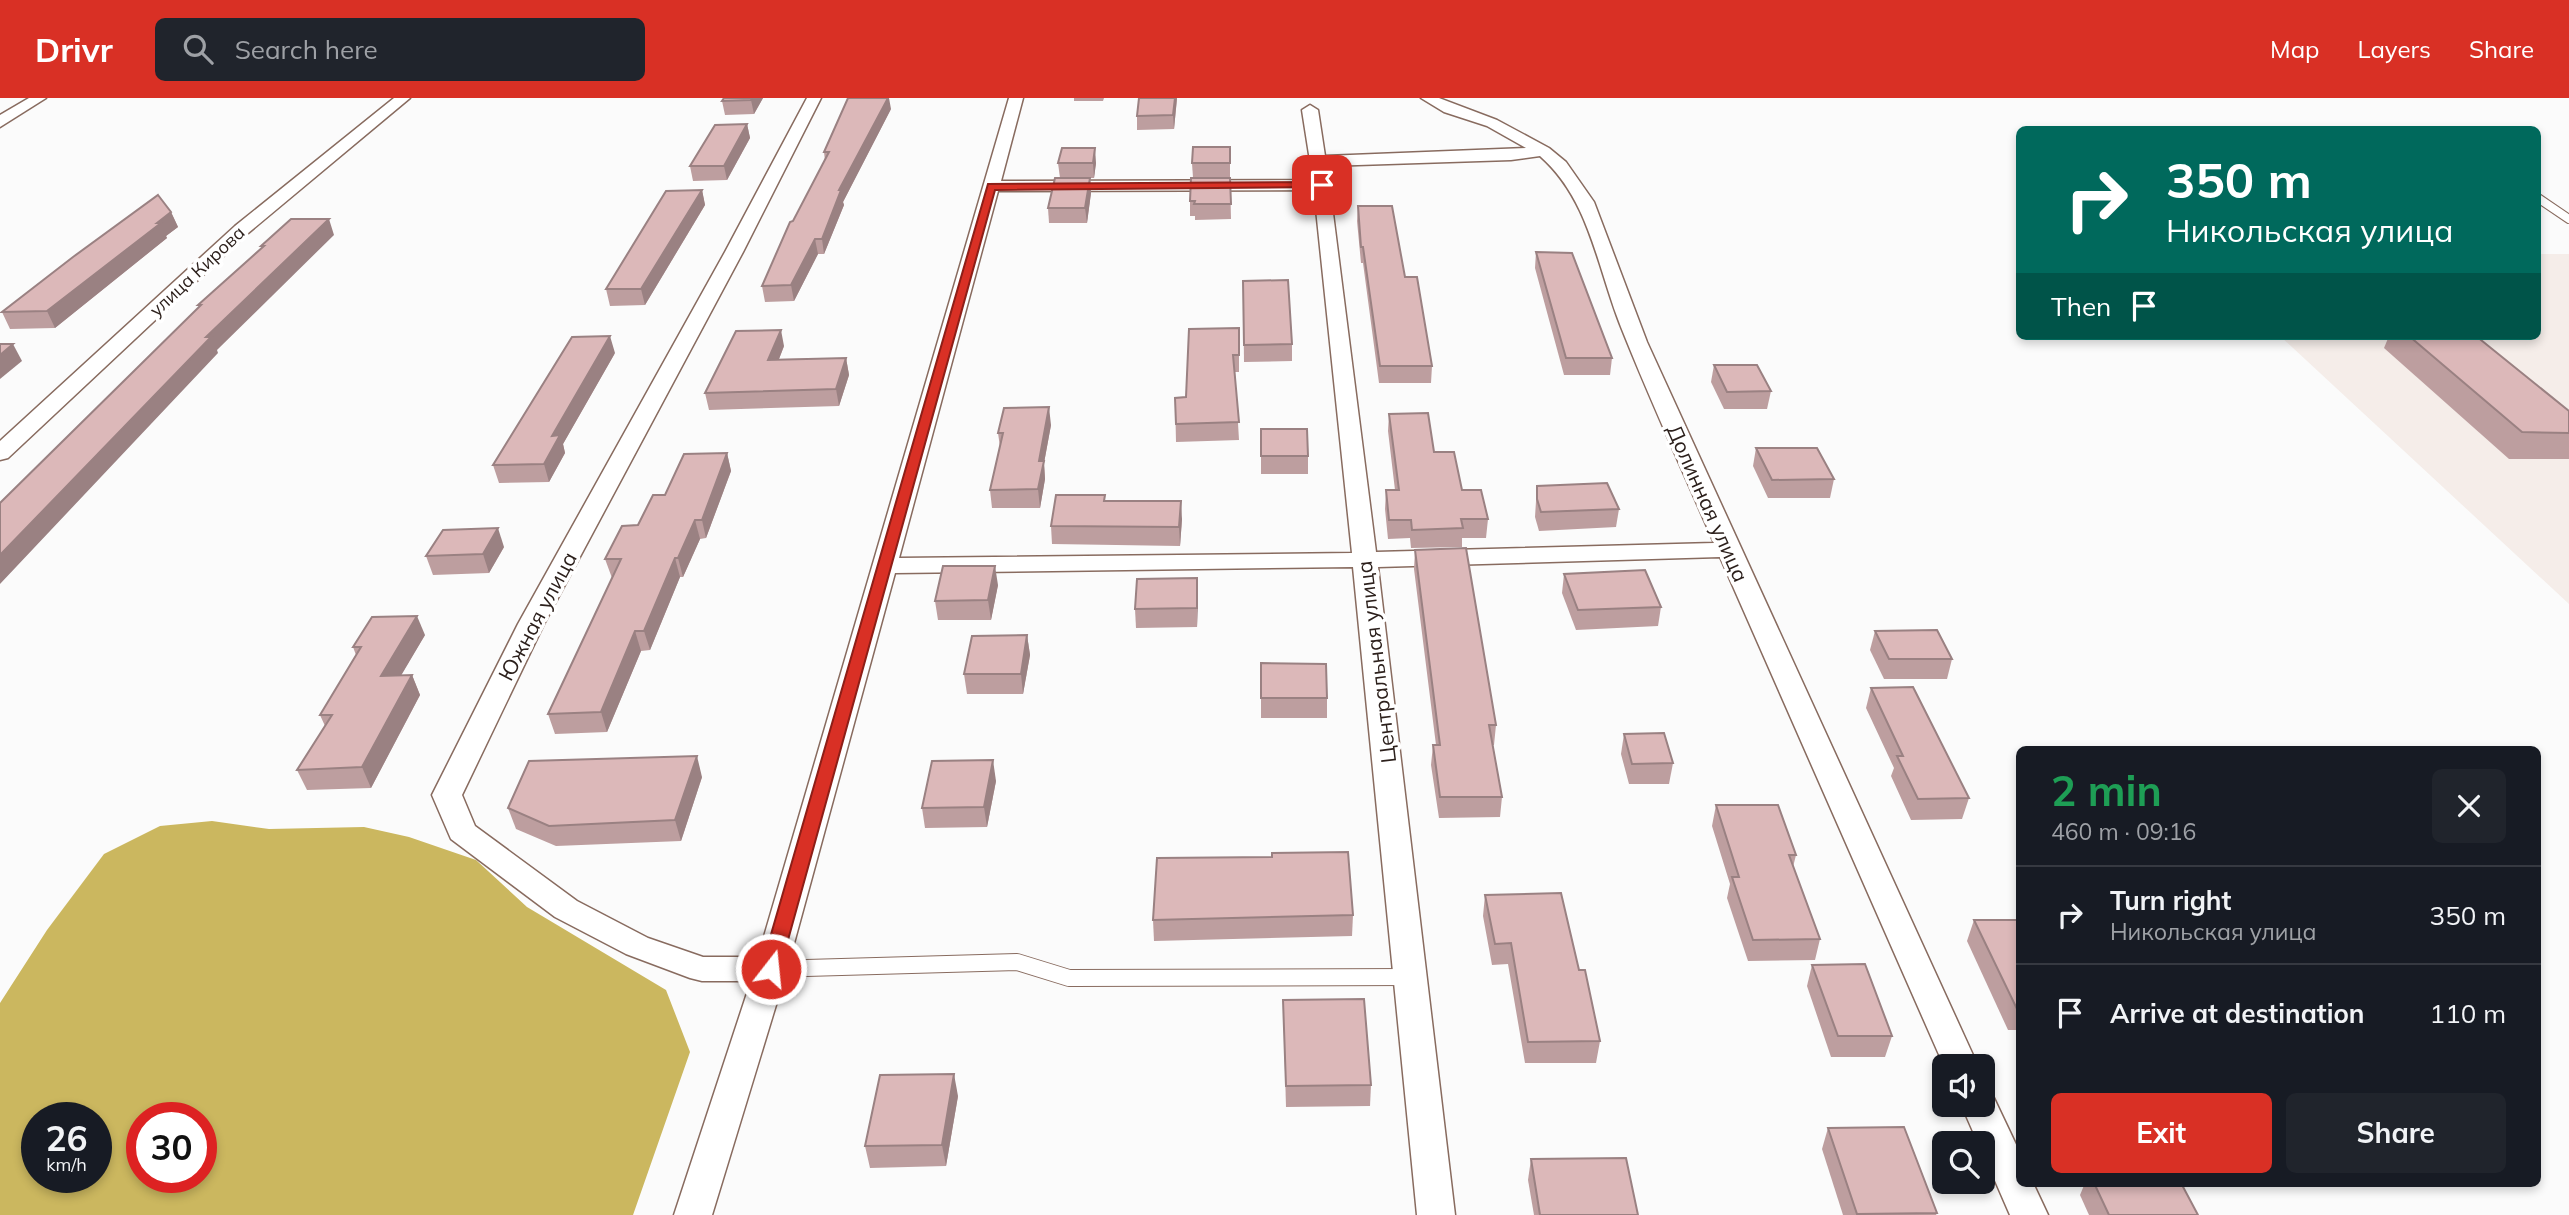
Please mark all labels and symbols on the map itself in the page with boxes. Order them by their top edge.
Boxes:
pin [1292,155,1352,215]
street label: улица Кирова [144,221,250,321]
street label: Долинная улица [1662,420,1754,586]
street label: Южная улица [492,547,582,685]
street label: Центральная улица [1351,559,1401,765]
position arrow [734,932,808,1006]
speed limit sign: 30 [126,1102,217,1193]

